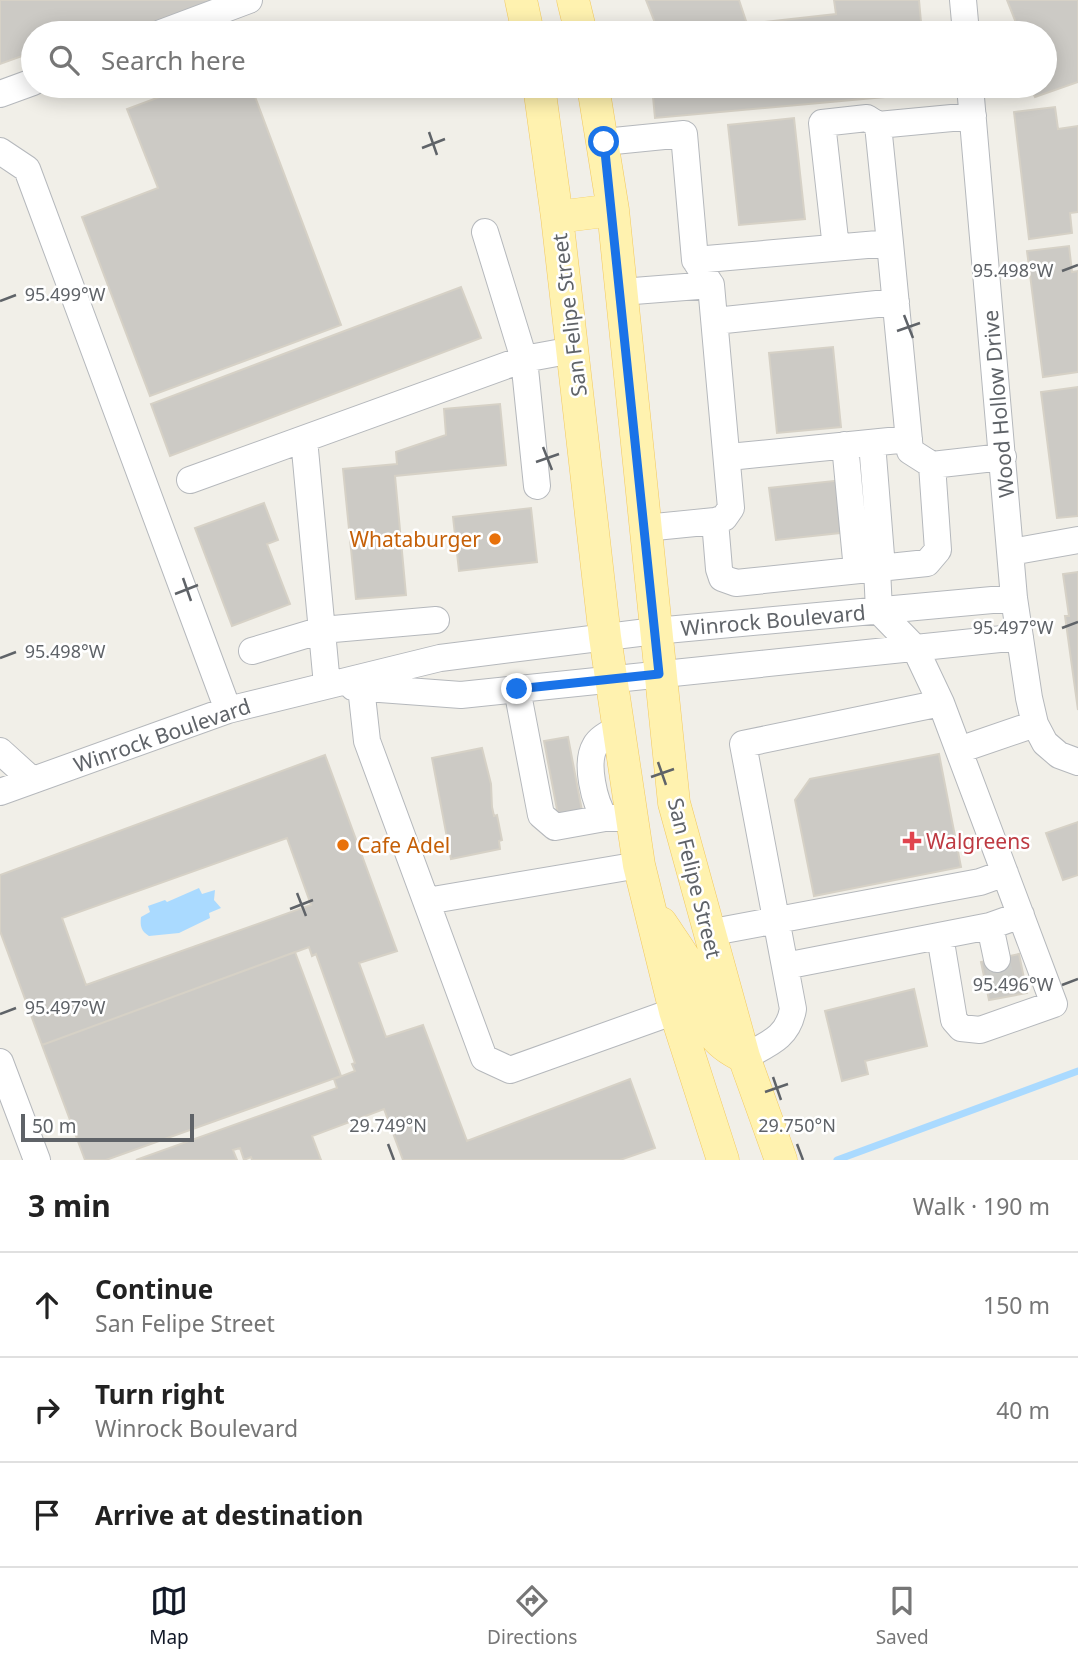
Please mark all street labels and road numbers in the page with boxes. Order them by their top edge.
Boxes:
street label: San Felipe Street [545,231,593,398]
street label: Wood Hollow Drive [976,309,1020,499]
street label: Winrock Boulevard [679,598,867,642]
street label: Winrock Boulevard [70,692,254,778]
street label: San Felipe Street [662,795,729,961]

